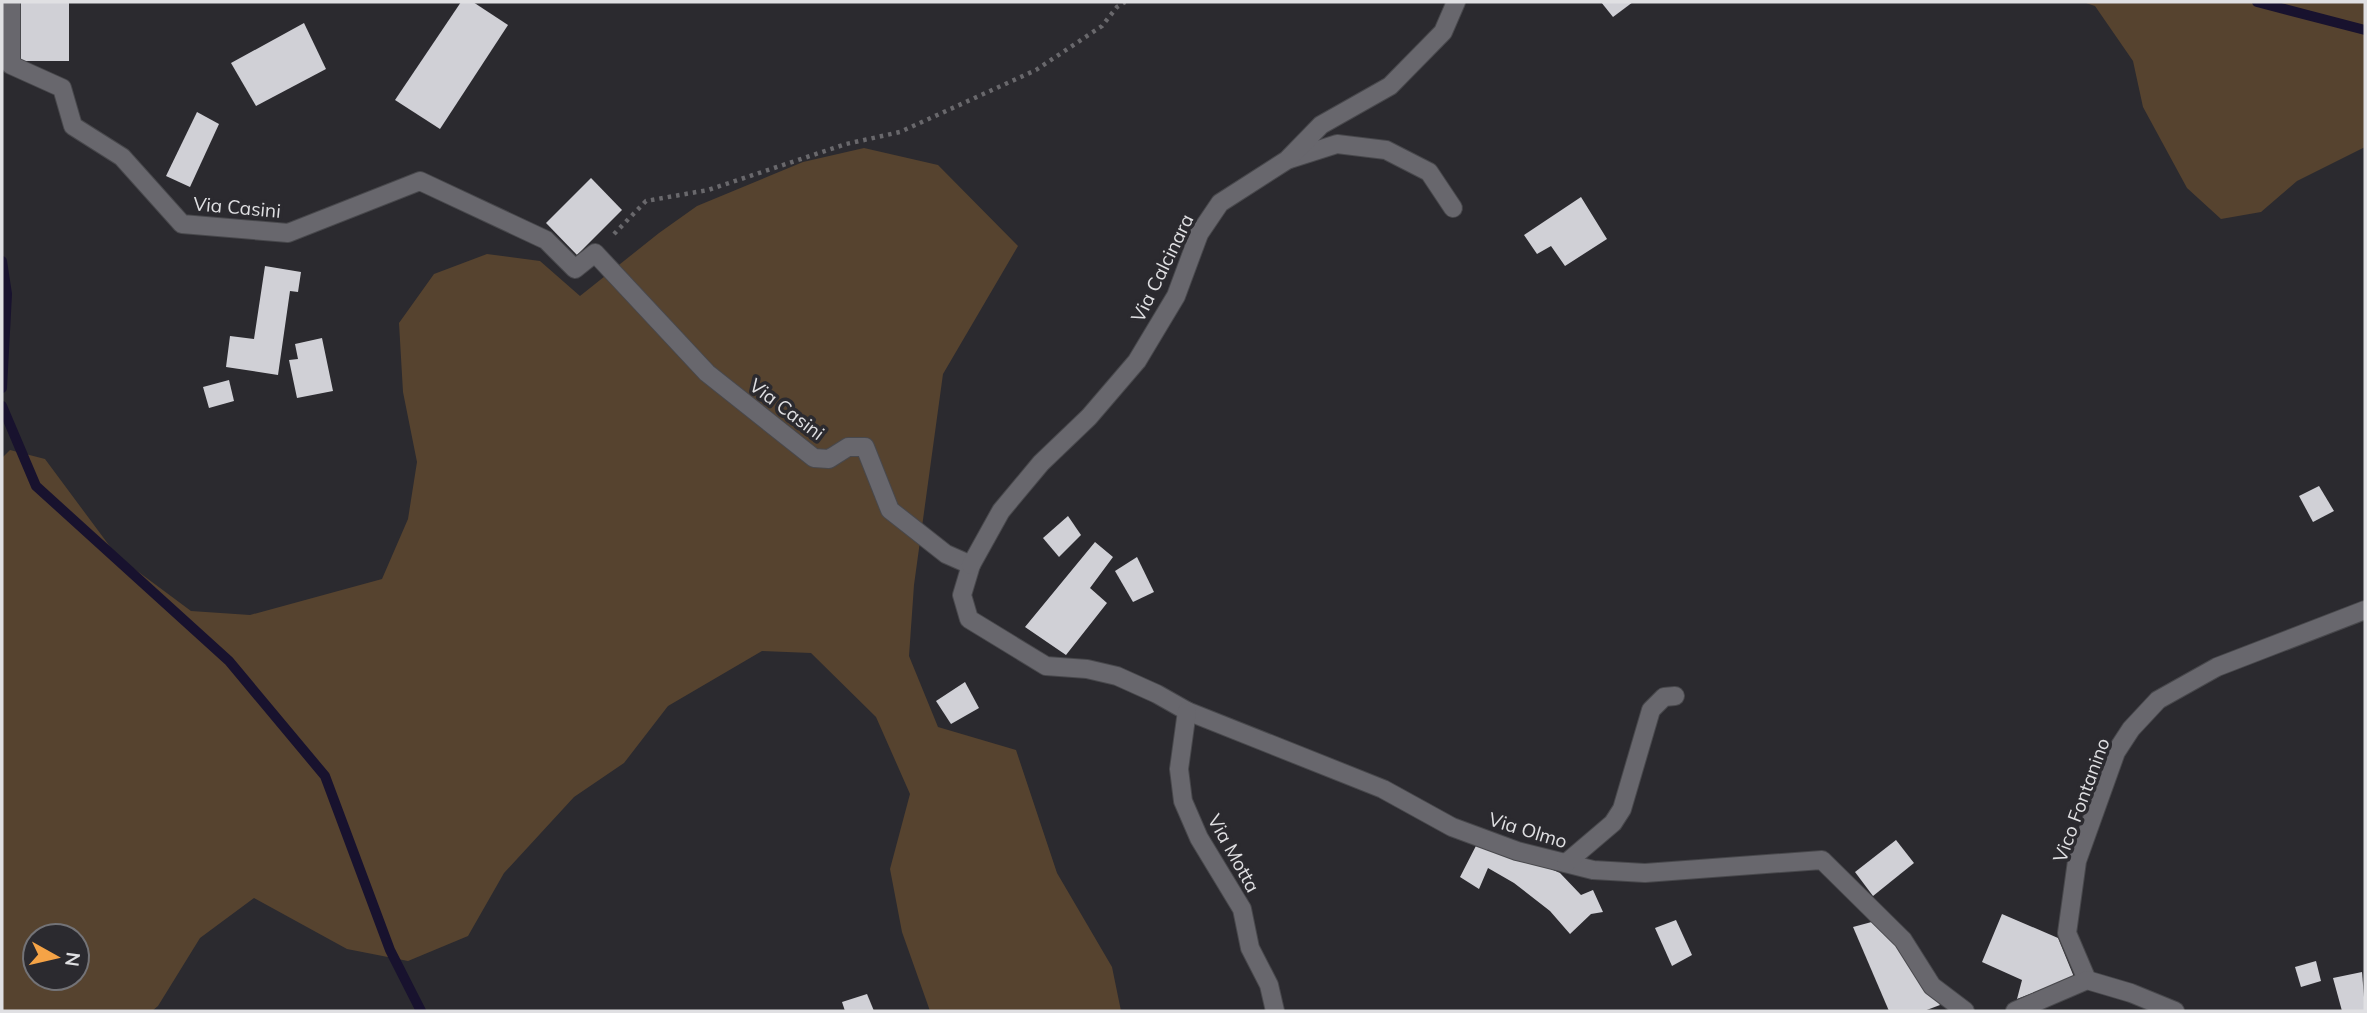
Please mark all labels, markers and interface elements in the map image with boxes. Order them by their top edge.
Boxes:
street label: Via Casini [192,191,282,223]
street label: Via Calcinara [1125,210,1199,326]
street label: Via Casini [745,373,829,445]
street label: Vico Fontanino [2047,734,2115,866]
street label: Via Olmo [1486,807,1570,853]
street label: Via Motta [1203,810,1265,896]
north arrow [21,922,91,992]
text: N [60,951,86,968]

